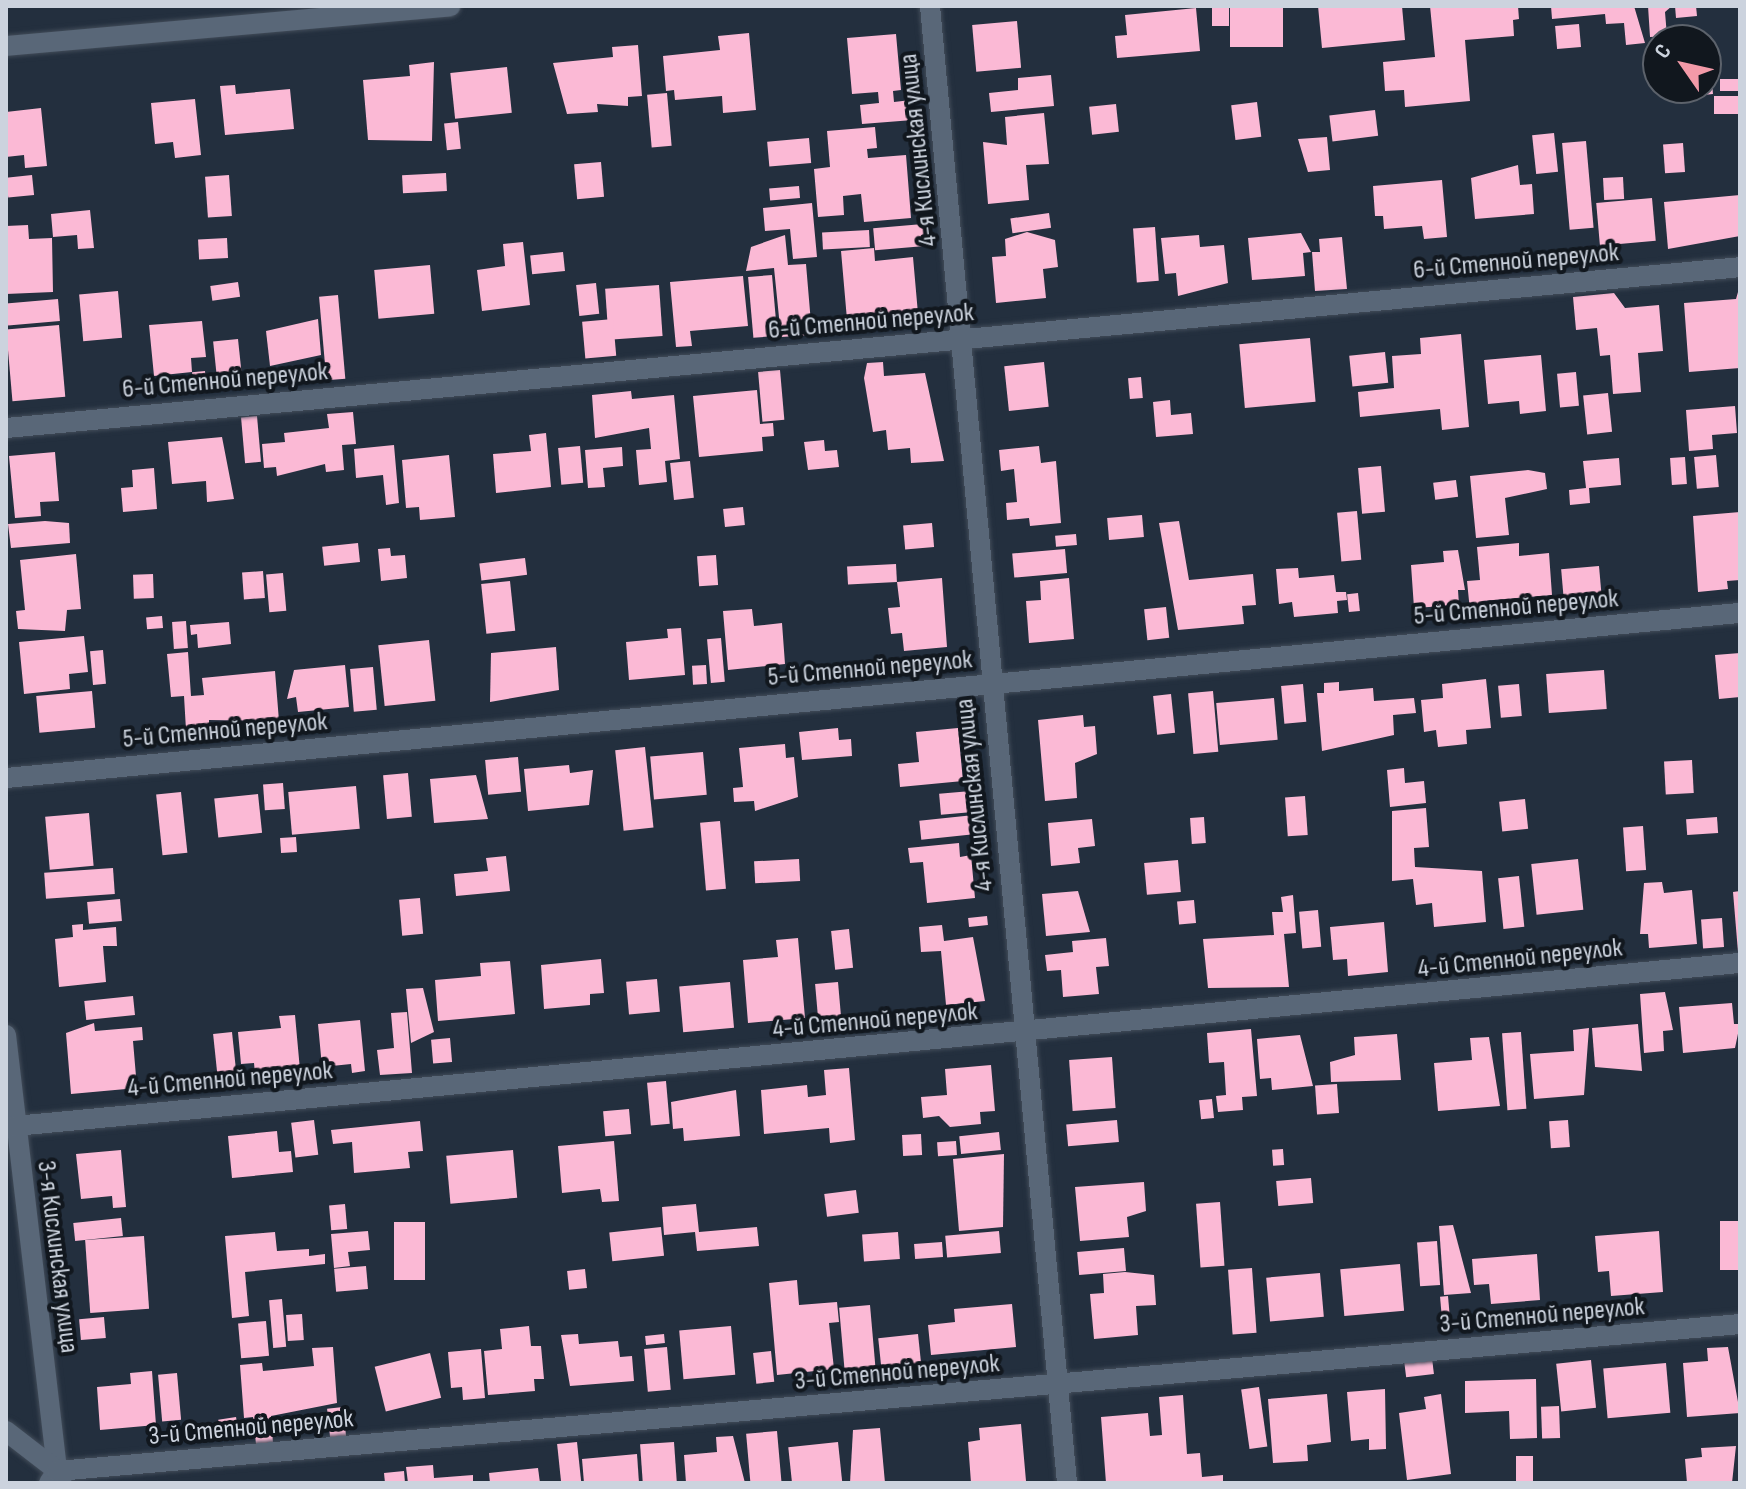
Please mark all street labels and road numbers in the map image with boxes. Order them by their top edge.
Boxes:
street label: 4-я Кислинская улица [893,52,945,248]
street label: 6-й Степной переулок [1412,237,1620,287]
street label: 6-й Степной переулок [767,297,975,347]
street label: 6-й Степной переулок [121,356,329,406]
street label: 5-й Степной переулок [1413,584,1619,632]
street label: 5-й Степной переулок [767,645,973,693]
street label: 4-я Кислинская улица [949,697,1001,893]
street label: 5-й Степной переулок [122,707,328,755]
street label: 4-й Степной переулок [1416,933,1624,985]
street label: 4-й Степной переулок [771,997,979,1045]
street label: 4-й Степной переулок [126,1056,334,1104]
street label: 3-я Кислинская улица [30,1159,84,1355]
street label: 3-й Степной переулок [1438,1292,1646,1340]
street label: 3-й Степной переулок [793,1349,1001,1397]
street label: 3-й Степной переулок [147,1404,355,1452]

